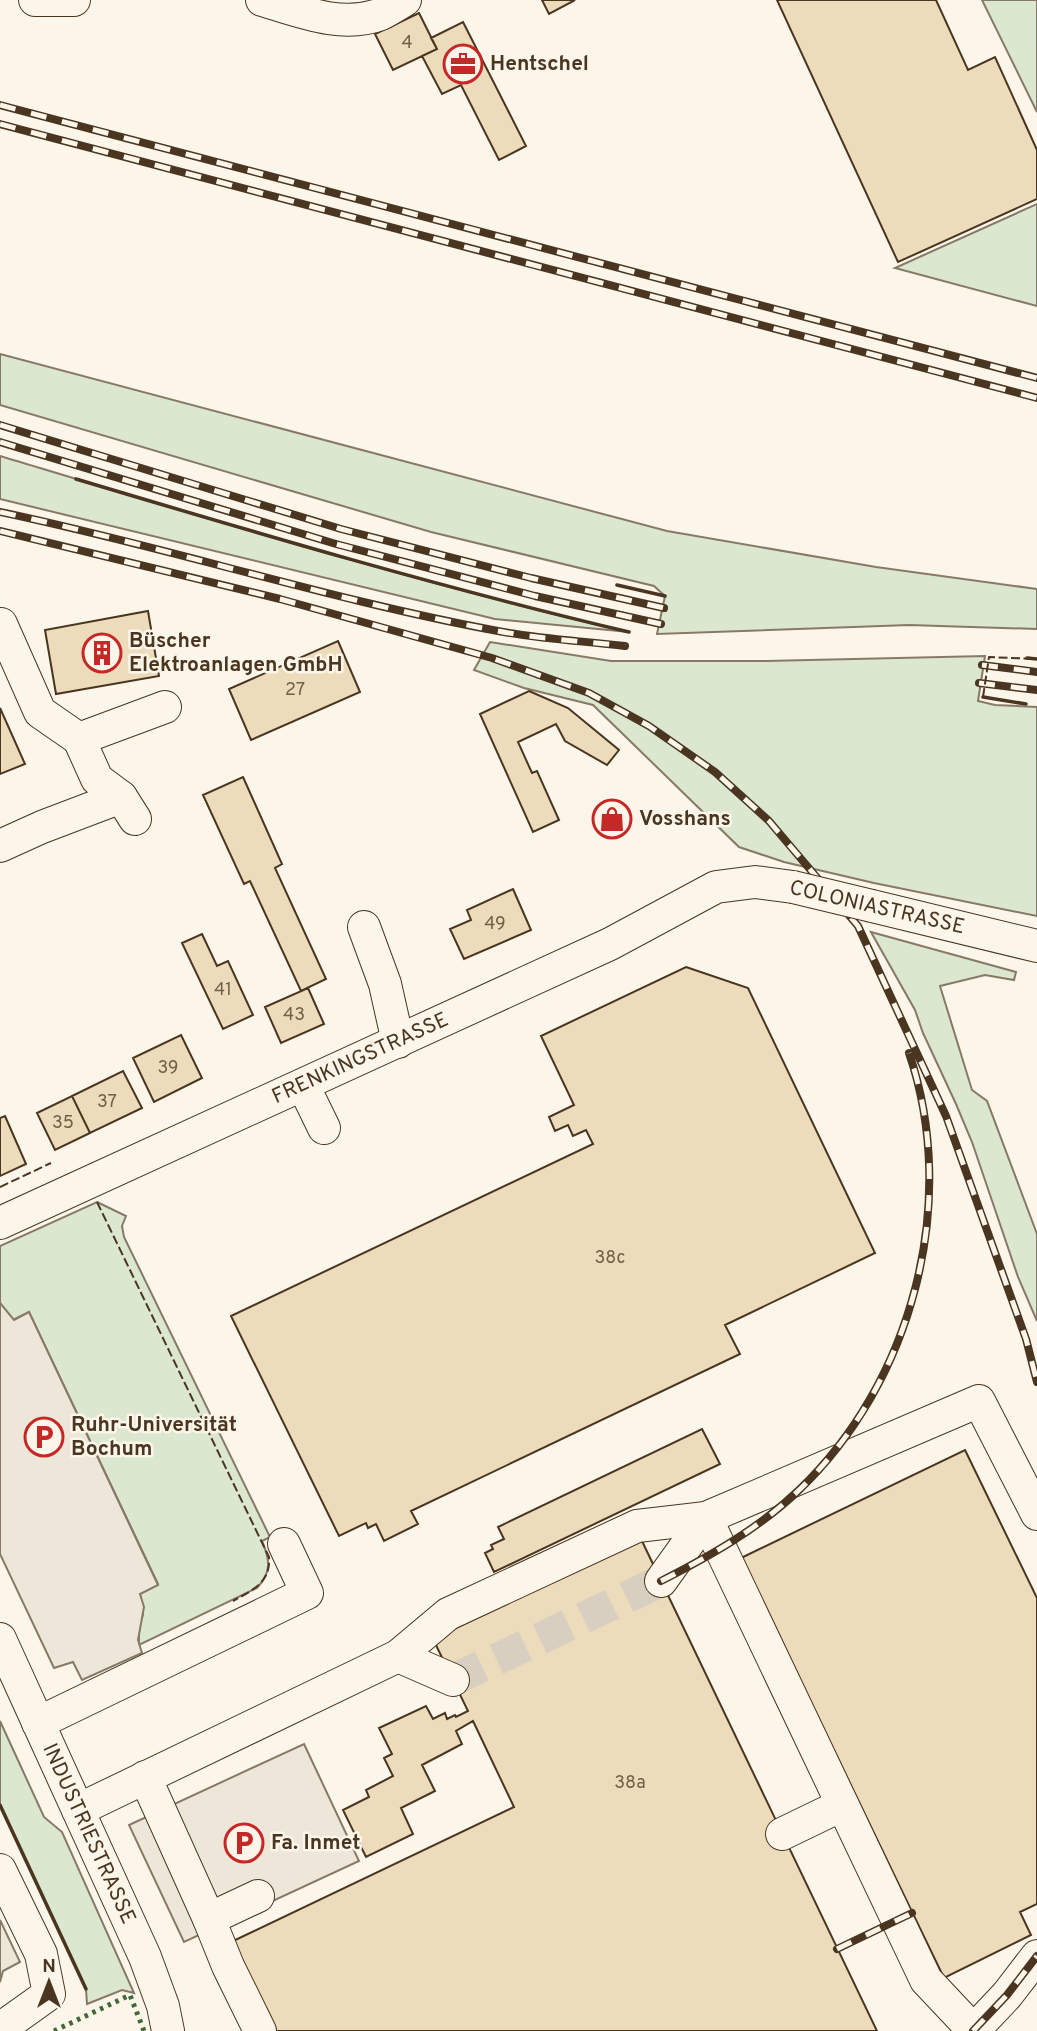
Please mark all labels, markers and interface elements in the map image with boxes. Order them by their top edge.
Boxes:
house number: 4 [401,32,413,55]
office icon: Hentschel [442,43,484,85]
place label: Hentschel [490,51,589,78]
place label: Büscher Elektroanlagen GmbH [129,628,343,679]
building icon: Büscher Elektroanlagen GmbH [81,632,123,674]
house number: 27 [285,679,305,702]
shop icon: Vosshans [591,798,633,840]
place label: Vosshans [639,806,731,833]
street label: COLONIASTRASSE [787,875,967,941]
house number: 49 [484,913,506,936]
house number: 41 [214,979,232,1002]
house number: 43 [283,1004,305,1027]
street label: FRENKINGSTRASSE [268,1006,453,1110]
house number: 39 [157,1057,179,1080]
house number: 37 [97,1091,117,1114]
house number: 35 [52,1112,74,1135]
house number: 38c [595,1247,626,1270]
place label: Ruhr-Universität Bochum [71,1412,237,1463]
parking icon: Ruhr-Universität Bochum [23,1416,65,1458]
street label: INDUSTRIESTRASSE [36,1739,142,1928]
house number: 38a [614,1772,646,1795]
parking icon: Fa. Inmet [223,1822,265,1864]
place label: Fa. Inmet [271,1830,361,1857]
north arrow [14,1947,84,2017]
text: N [42,1955,56,1979]

